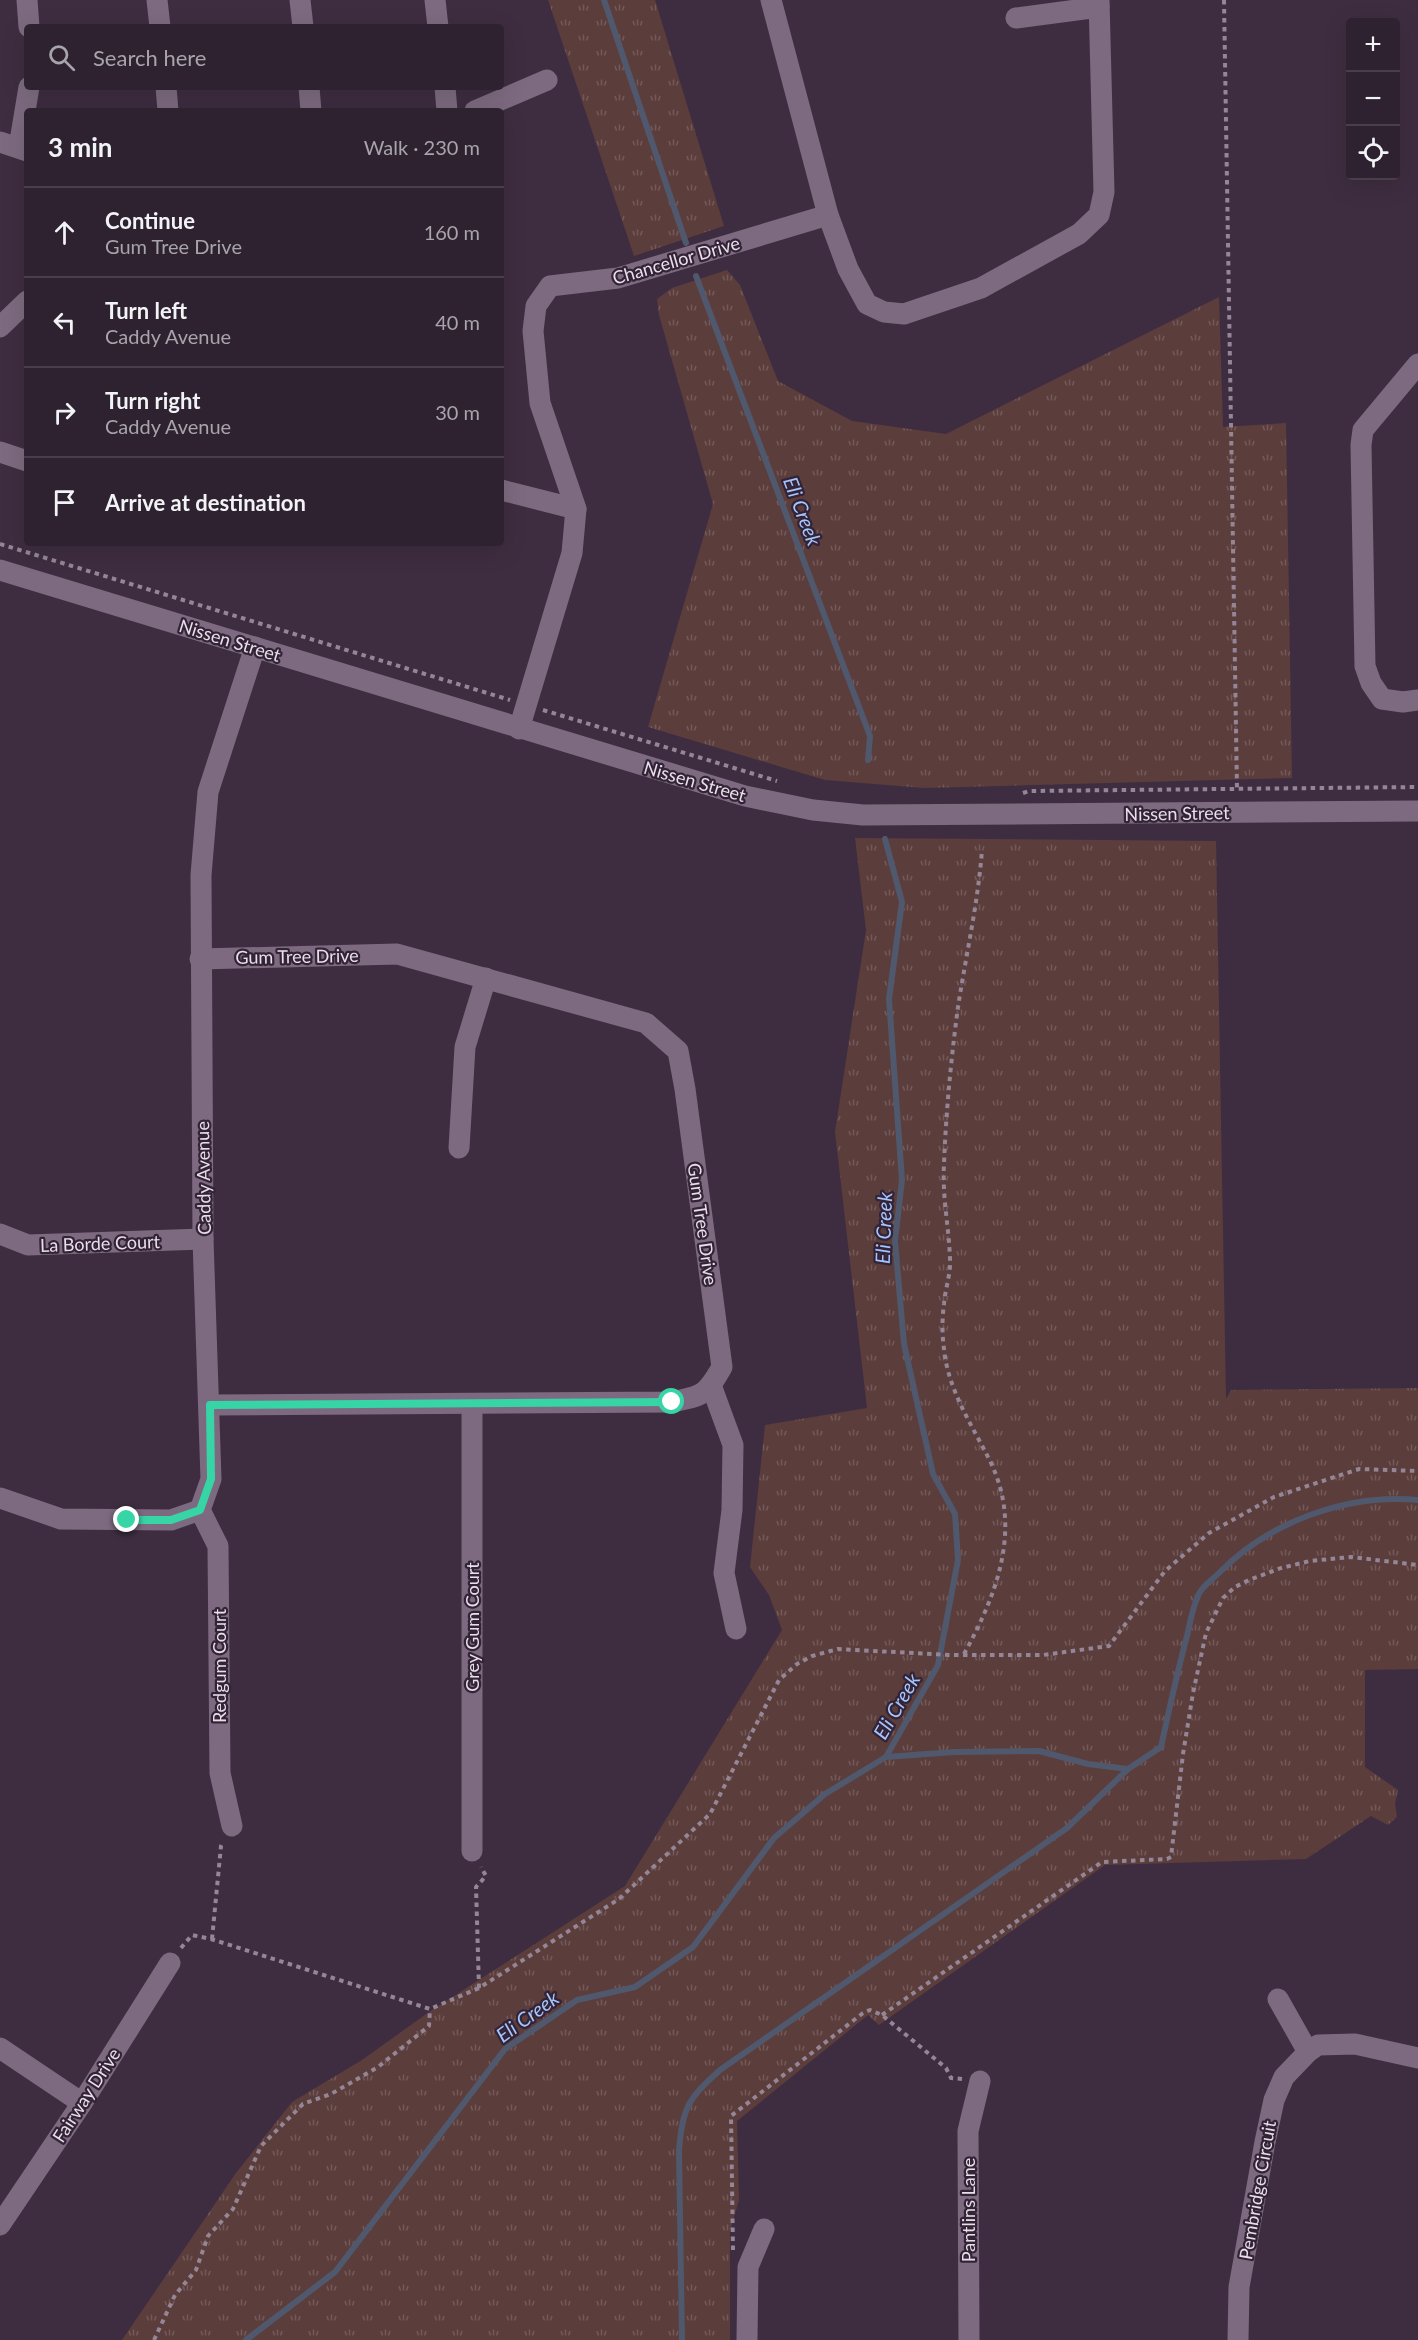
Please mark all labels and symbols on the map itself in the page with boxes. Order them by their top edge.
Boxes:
street label: Chancellor Drive [610,231,742,289]
water label: Eli Creek [779,473,827,549]
street label: Nissen Street [177,614,284,666]
street label: Nissen Street [641,756,749,806]
street label: Nissen Street [1124,801,1230,825]
street label: Gum Tree Drive [235,944,359,968]
street label: Caddy Avenue [191,1121,215,1235]
street label: Gum Tree Drive [684,1161,722,1287]
water label: Eli Creek [870,1191,896,1264]
street label: La Borde Court [40,1230,161,1256]
route start [658,1388,684,1414]
route end [113,1506,139,1532]
street label: Grey Gum Court [461,1562,483,1692]
street label: Redgum Court [208,1608,230,1723]
water label: Eli Creek [868,1668,925,1743]
water label: Eli Creek [491,1985,564,2047]
street label: Fairway Drive [47,2044,125,2146]
street label: Pembridge Circuit [1234,2118,1280,2261]
street label: Pantlins Lane [957,2158,979,2262]

